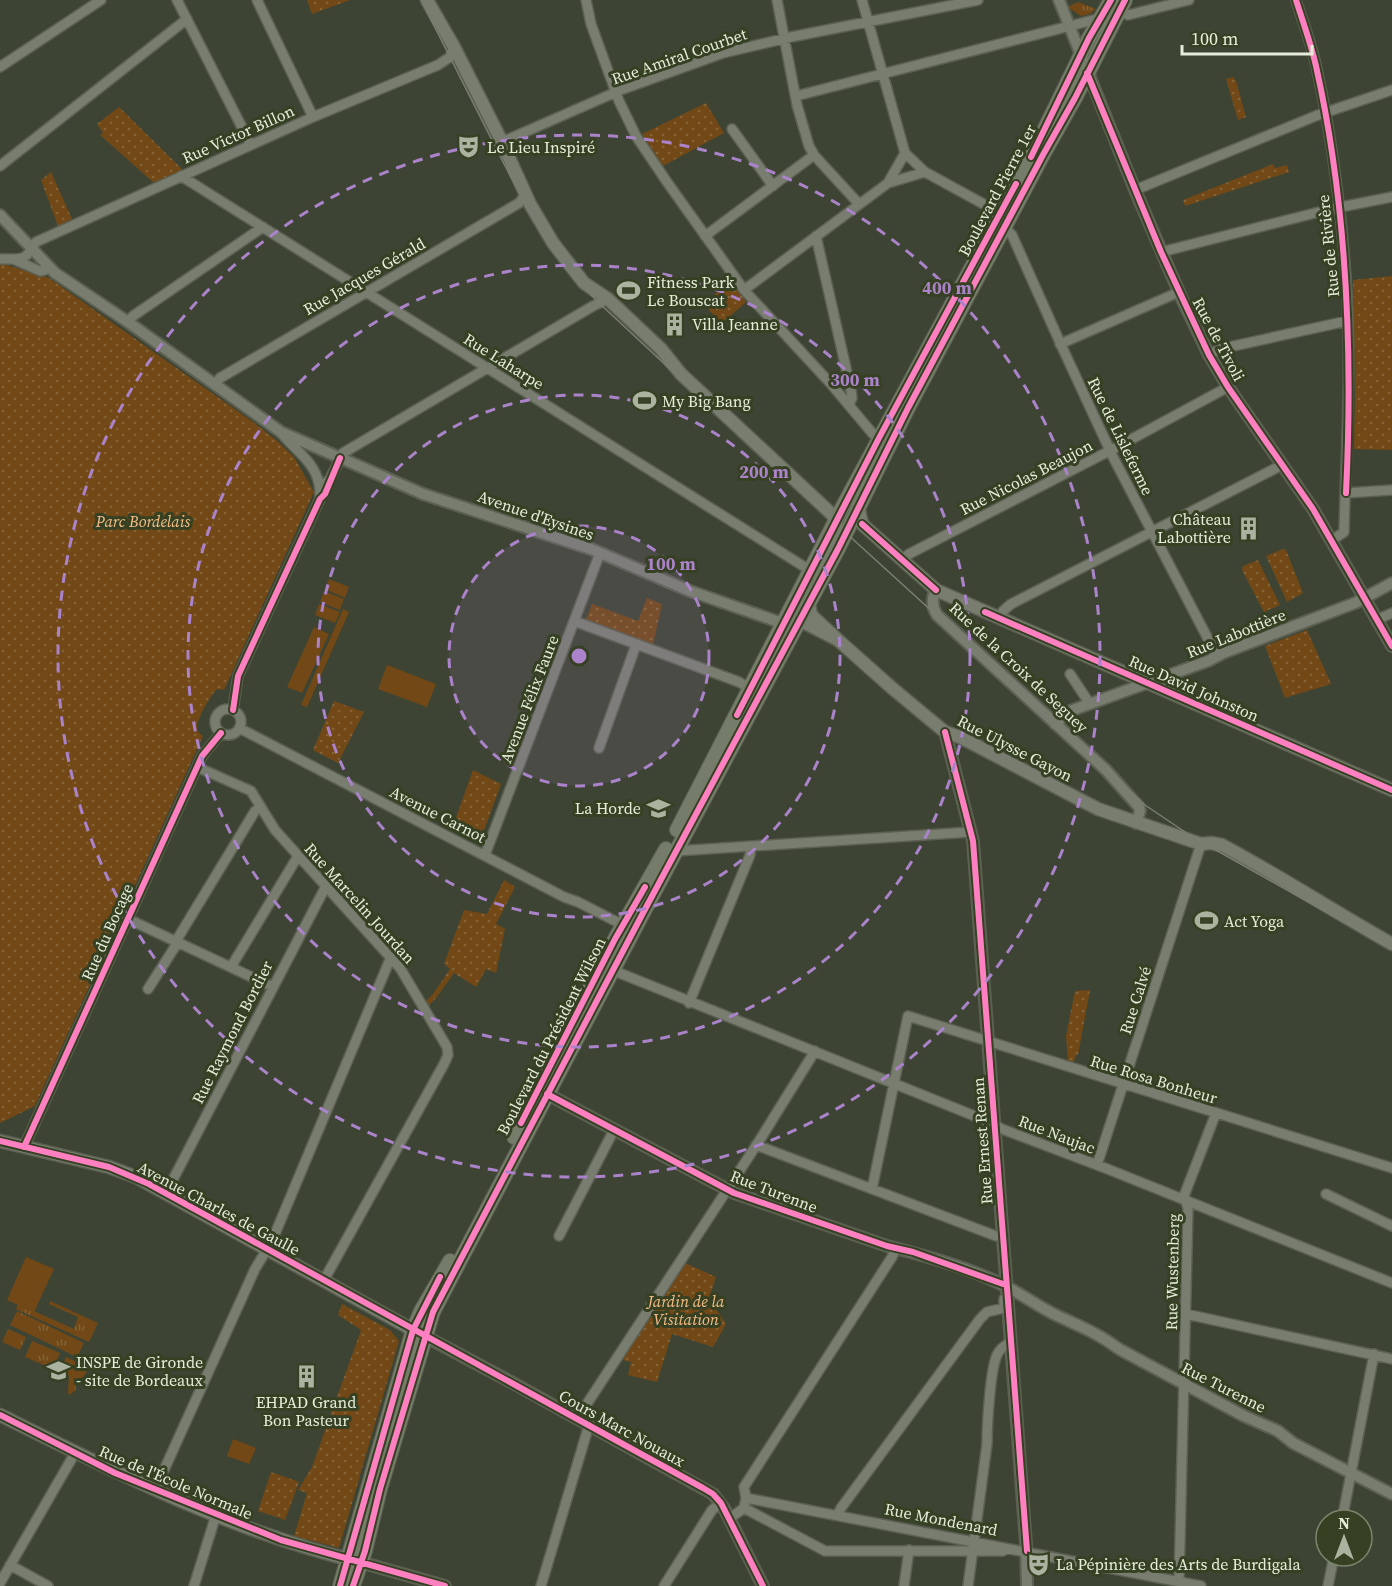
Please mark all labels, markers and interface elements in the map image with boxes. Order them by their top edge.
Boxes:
scale bar [1182,18,1312,56]
street label: Rue Amiral Courbet [608,22,750,89]
text: 100 m [1191,26,1238,51]
street label: Rue Victor Billon [178,99,298,169]
street label: Boulevard Pierre 1er [953,120,1041,260]
theatre icon: Le Lieu Inspiré [456,134,482,160]
place label: Le Lieu Inspiré [487,136,595,158]
street label: Rue de Rivière [1312,194,1344,298]
street label: Rue Jacques Gérald [299,232,429,320]
place label: Fitness Park Le Bouscat [647,271,735,311]
text: 400 m [922,275,972,300]
sports icon: Fitness Park Le Bouscat [616,278,642,304]
street label: Rue de Tivoli [1188,293,1250,385]
building icon: Villa Jeanne [661,311,687,337]
place label: Villa Jeanne [692,313,778,335]
street label: Rue Laharpe [460,328,548,394]
text: 300 m [830,367,880,392]
street label: Rue de Lisleferme [1083,373,1159,499]
sports icon: My Big Bang [631,388,657,414]
place label: My Big Bang [662,390,751,412]
street label: Rue Nicolas Beaujon [956,434,1096,520]
text: 200 m [739,459,789,484]
street label: Avenue d'Eysines [475,485,597,545]
place label: Château Labottière [1157,508,1231,548]
park label: Parc Bordelais [95,510,191,532]
building icon: Château Labottière [1236,515,1262,541]
text: 100 m [646,551,696,576]
street label: Rue de la Croix de Seguey [945,597,1094,738]
street label: Rue Labottière [1183,603,1289,663]
street label: Avenue Félix Faure [494,632,564,766]
centre of rings [569,646,589,666]
street label: Rue David Johnston [1125,649,1263,727]
street label: Rue Ulysse Gayon [954,709,1077,787]
street label: Avenue Carnot [386,780,490,848]
school or university icon: La Horde [646,795,672,821]
place label: La Horde [575,797,641,819]
street label: Rue Marcelin Jourdan [300,838,420,968]
street label: Rue du Bocage [76,880,138,984]
sports icon: Act Yoga [1193,908,1219,934]
place label: Act Yoga [1224,910,1285,932]
street label: Boulevard du Président Wilson [491,933,611,1139]
street label: Rue Raymond Bordier [186,956,278,1107]
street label: Rue Calvé [1114,963,1156,1037]
street label: Rue Rosa Bonheur [1088,1049,1220,1109]
street label: Rue Ernest Renan [967,1076,997,1205]
street label: Rue Naujac [1015,1109,1099,1159]
street label: Avenue Charles de Gaulle [134,1156,304,1260]
street label: Rue Turenne [727,1164,821,1218]
street label: Rue Wustenberg [1160,1213,1184,1331]
park label: Jardin de la Visitation [646,1290,725,1330]
place label: INSPE de Gironde - site de Bordeaux [76,1351,203,1391]
street label: Rue Turenne [1178,1356,1270,1418]
school or university icon: INSPE de Gironde - site de Bordeaux [45,1358,71,1384]
building icon: EHPAD Grand Bon Pasteur [293,1364,319,1390]
street label: Cours Marc Nouaux [555,1384,690,1472]
place label: EHPAD Grand Bon Pasteur [256,1391,356,1431]
street label: Rue de l'École Normale [96,1440,256,1524]
street label: Rue Mondenard [883,1497,999,1541]
north arrow [1314,1508,1374,1568]
text: N [1338,1512,1350,1534]
theatre icon: La Pépinière des Arts de Burdigala [1025,1551,1051,1577]
place label: La Pépinière des Arts de Burdigala [1056,1553,1301,1575]

